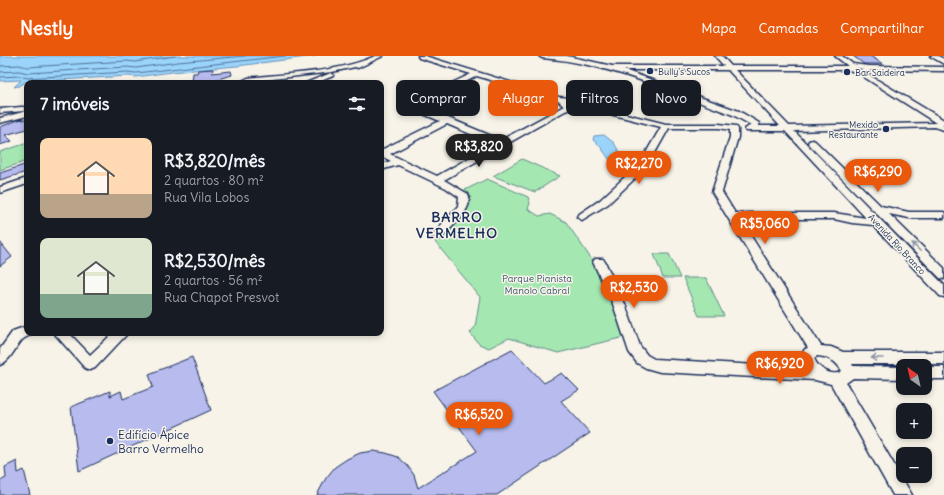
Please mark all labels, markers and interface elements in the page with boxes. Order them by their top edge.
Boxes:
text: Nestly [20,16,73,40]
text: Mapa [701,19,736,37]
text: Camadas [758,19,818,37]
text: Compartilhar [840,19,924,37]
marker: Bully's Sucos [645,66,655,76]
place label: Bully's Sucos [658,66,710,77]
marker: Bar Saideira [842,67,852,77]
place label: Bar Saideira [855,67,905,78]
chip: Comprar [396,80,480,116]
chip: Alugar [488,80,558,116]
chip: Filtros [566,80,633,116]
chip: Novo [641,80,701,116]
text: 7 imóveis [40,93,110,115]
icon: filters [346,93,368,115]
place label: Mexido Restaurante [829,119,878,140]
marker: Mexido Restaurante [881,124,891,134]
pin: R$3,820 [442,134,516,168]
text: R$3,820 [455,138,503,155]
text: R$3,820/mês [164,150,265,172]
pin: R$2,270 [602,151,676,185]
icon: home [72,154,120,202]
text: R$2,270 [615,155,663,172]
pin: R$6,290 [841,159,915,193]
text: R$6,290 [854,163,902,180]
text: 2 quartos · 80 m² [164,172,264,189]
text: Rua Vila Lobos [164,189,249,206]
district label: BARRO VERMELHO [416,208,498,242]
pin: R$5,060 [728,211,802,245]
street label: Avenida Rio Branco [866,211,928,277]
text: R$5,060 [740,215,790,232]
one-way arrow [912,242,921,252]
text: R$2,530/mês [164,250,265,272]
icon: home [72,254,120,302]
text: 2 quartos · 56 m² [164,272,263,289]
park label: Parque Pianista Manolo Cabral [502,272,572,297]
pin: R$2,530 [597,275,671,309]
text: R$2,530 [610,279,658,296]
text: Rua Chapot Presvot [164,289,279,306]
pin: R$6,920 [743,351,817,385]
one-way arrow [871,354,884,362]
text: R$6,920 [756,355,804,372]
north arrow [896,359,932,395]
map controls [896,359,932,483]
pin: R$6,520 [442,402,516,436]
button: + [896,403,932,439]
text: R$6,520 [455,406,503,423]
place label: Edifício Ápice Barro Vermelho [118,427,204,456]
marker: Edifício Ápice Barro Vermelho [105,436,115,446]
button: − [896,447,932,483]

